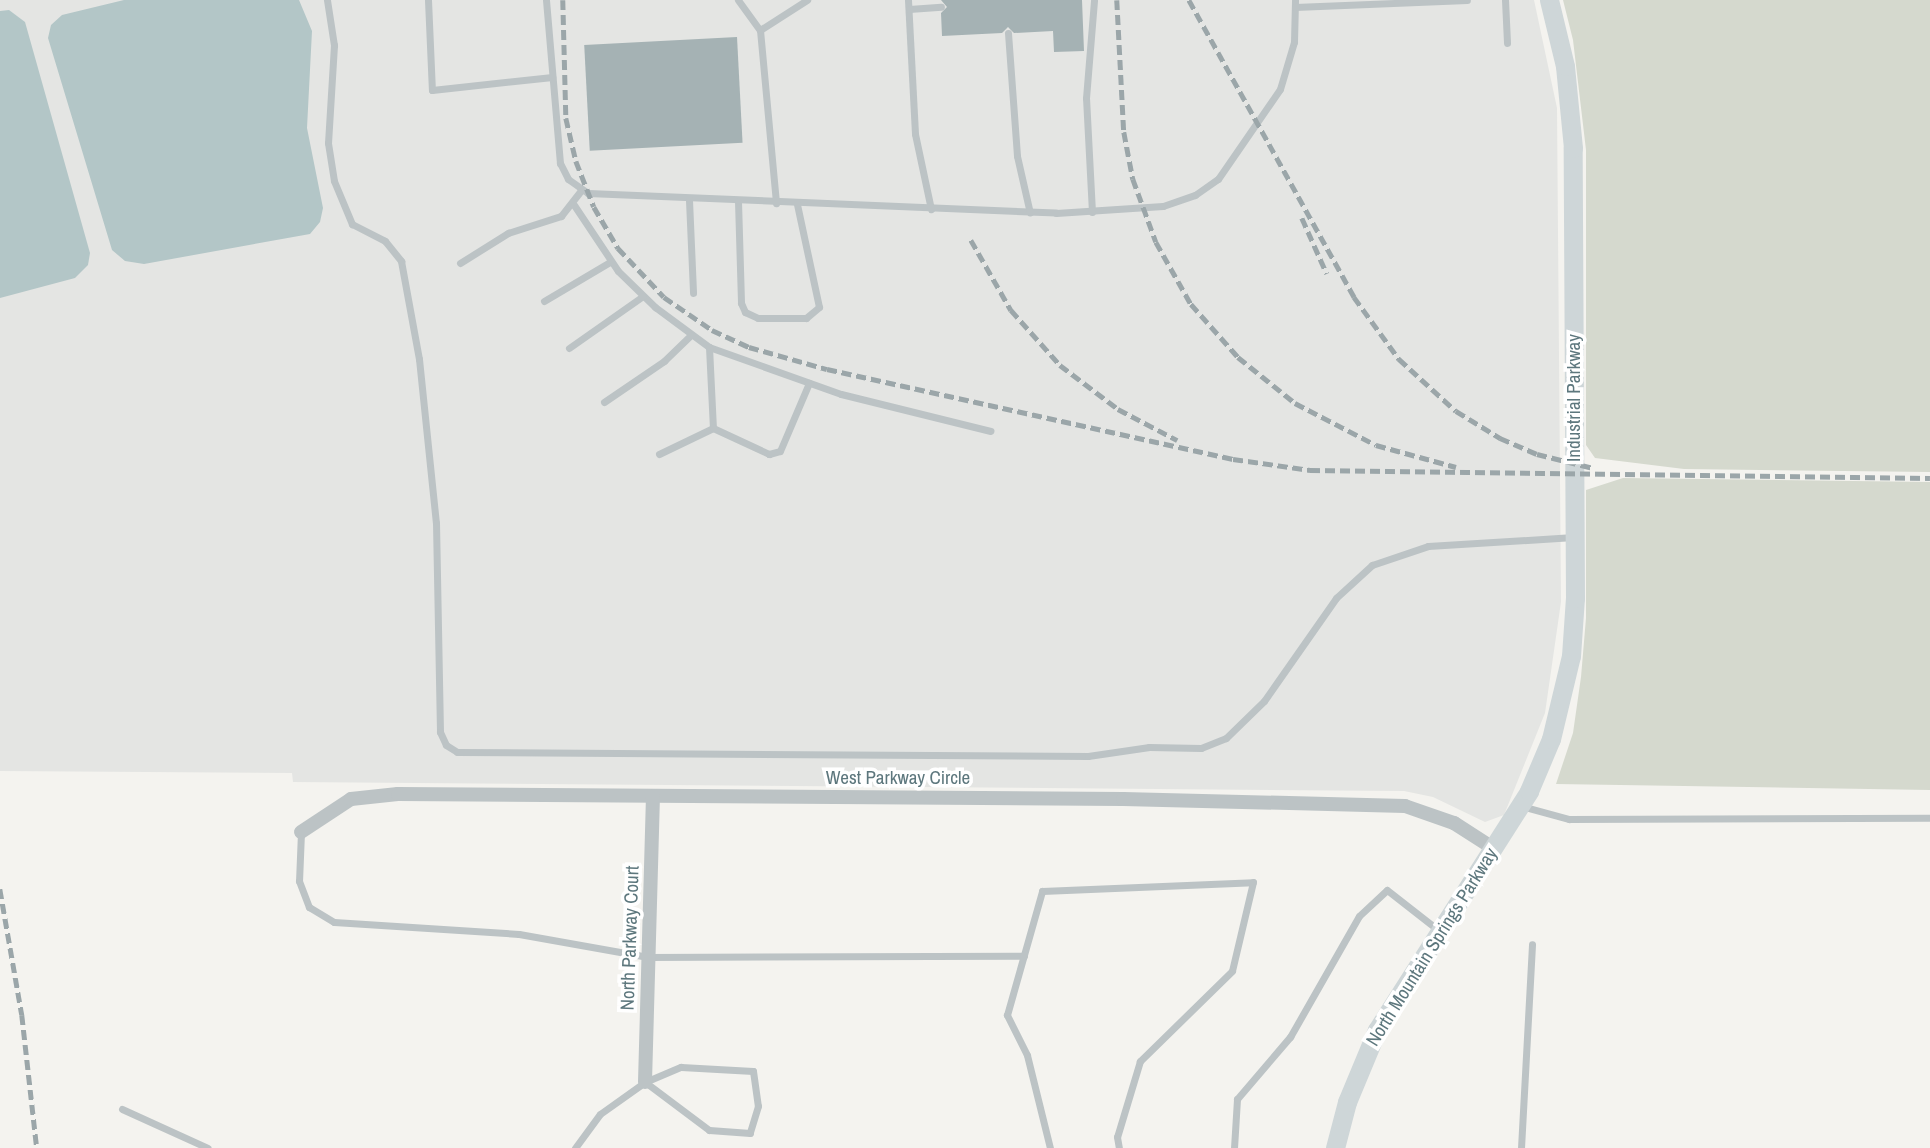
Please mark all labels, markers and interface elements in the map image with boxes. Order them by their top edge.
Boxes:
street label: Industrial Parkway [1563,334,1585,462]
street label: West Parkway Circle [826,767,970,789]
street label: North Mountain Springs Parkway [1362,844,1502,1050]
street label: North Parkway Court [616,865,644,1011]

